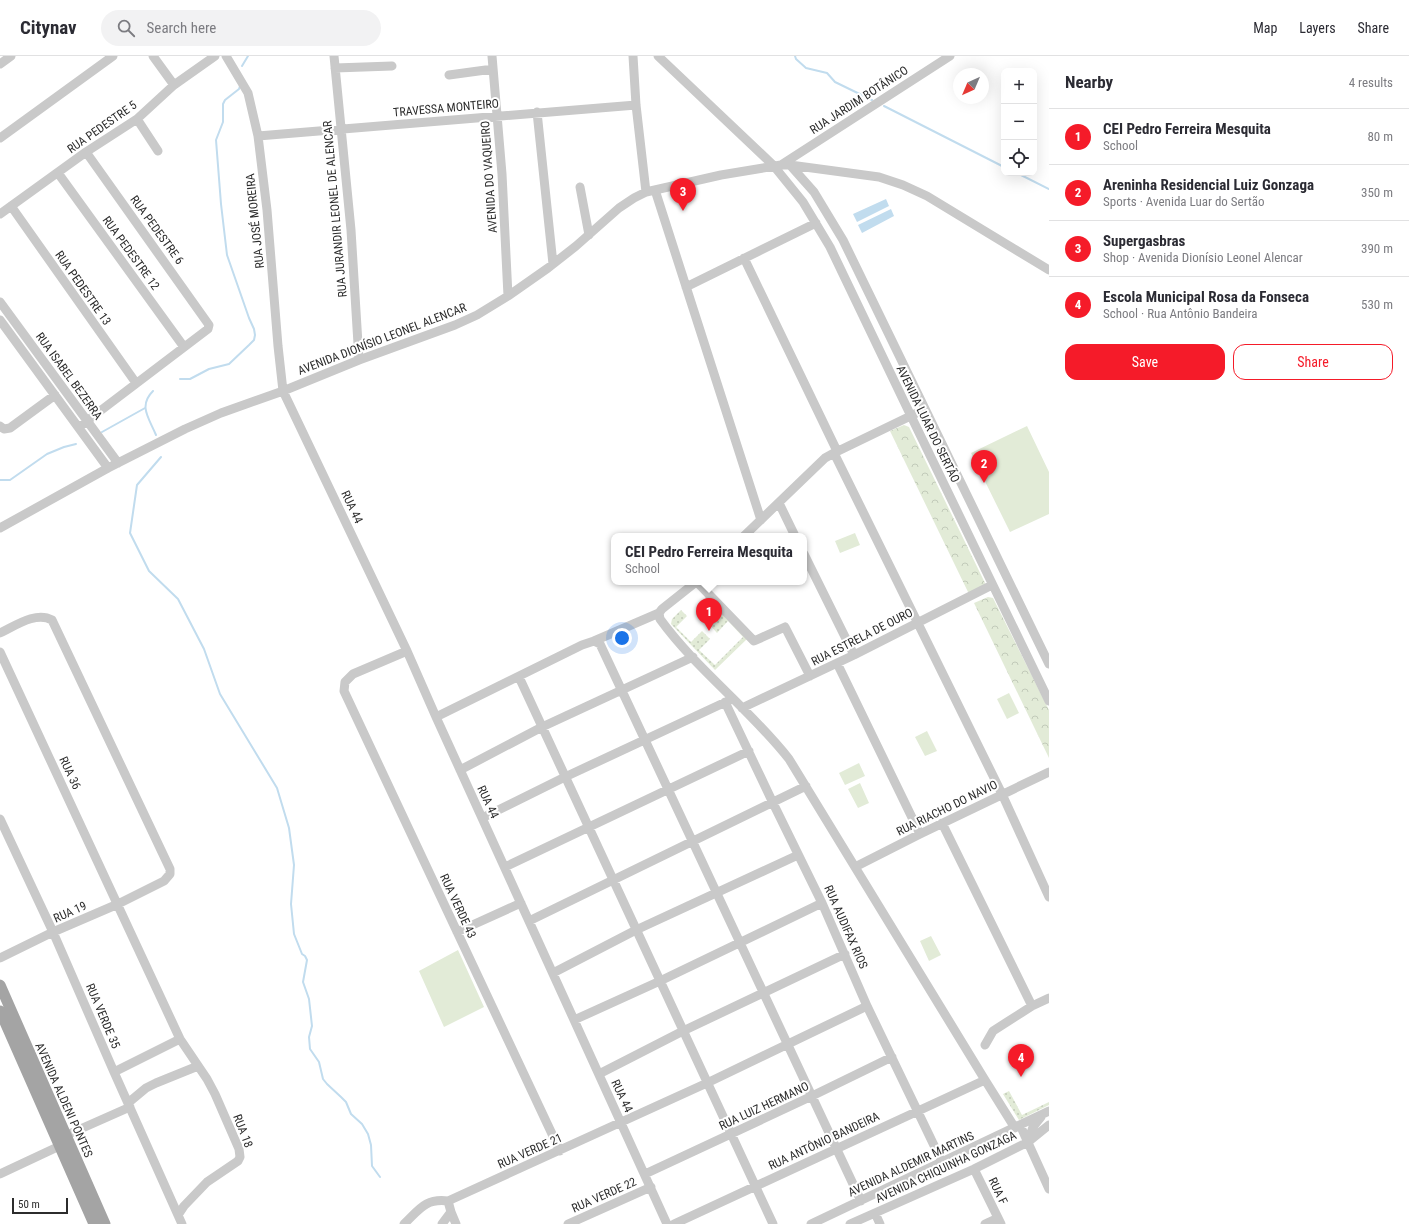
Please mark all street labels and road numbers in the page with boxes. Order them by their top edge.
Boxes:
street label: RUA JARDIM BOTÂNICO [807,62,911,137]
street label: TRAVESSA MONTEIRO [393,96,499,120]
street label: RUA PEDESTRE 5 [65,98,139,156]
street label: RUA JURANDIR LEONEL DE ALENCAR [320,119,350,298]
street label: AVENIDA DO VAQUEIRO [478,120,500,234]
street label: RUA JOSÉ MOREIRA [242,173,267,269]
street label: RUA PEDESTRE 6 [127,193,187,267]
street label: RUA PEDESTRE 12 [100,213,162,293]
street label: RUA PEDESTRE 13 [52,248,114,328]
street label: AVENIDA DIONÍSIO LEONEL ALENCAR [295,299,469,378]
street label: RUA ISABEL BEZERRA [33,330,105,422]
street label: AVENIDA LUAR DO SERTÃO [893,362,964,485]
street label: RUA 44 [338,488,366,526]
street label: RUA ESTRELA DE OURO [809,605,915,669]
street label: RUA 36 [56,754,84,792]
street label: RUA RIACHO DO NAVIO [894,777,1000,839]
street label: RUA 44 [474,783,502,821]
street label: RUA VERDE 43 [437,872,479,940]
street label: RUA AUDIFAX RIOS [821,883,871,971]
street label: RUA 19 [51,899,89,925]
street label: RUA VERDE 35 [83,981,123,1051]
street label: AVENIDA ALDENI PONTES [32,1040,96,1160]
street label: RUA 44 [608,1077,636,1115]
street label: RUA LUIZ HERMANO [717,1079,811,1133]
street label: RUA ANTÔNIO BANDEIRA [766,1108,882,1173]
street label: RUA 18 [230,1112,256,1150]
street label: AVENIDA CHIQUINHA GONZAGA [873,1128,1019,1206]
street label: AVENIDA ALDEMIR MARTINS [846,1129,976,1199]
street label: RUA VERDE 21 [496,1131,564,1171]
street label: RUA VERDE 22 [570,1175,638,1215]
street label: RUA F [985,1175,1011,1207]

